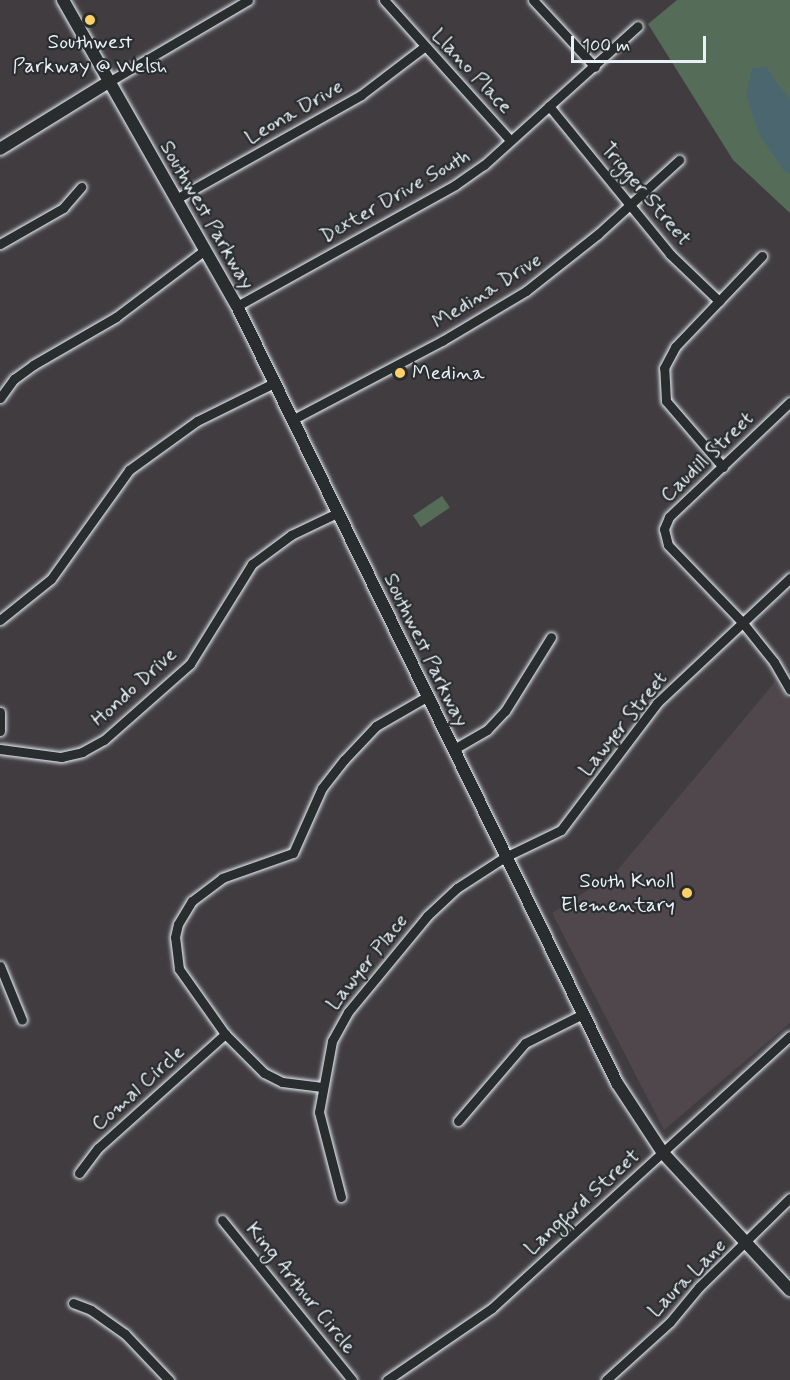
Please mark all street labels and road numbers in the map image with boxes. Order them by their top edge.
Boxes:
street label: Llano Place [427,24,517,118]
street label: Leona Drive [241,74,347,150]
street label: Southwest Parkway [154,136,260,294]
street label: Trigger Street [596,137,696,251]
street label: Dexter Drive South [317,144,473,248]
street label: Medina Drive [428,247,546,335]
street label: Caudill Street [654,405,760,509]
street label: Southwest Parkway [378,569,474,731]
street label: Hondo Drive [86,642,182,732]
street label: Lawyer Street [572,665,674,783]
street label: Lawyer Place [320,908,414,1016]
street label: Comal Circle [86,1040,190,1136]
street label: Langford Street [519,1144,645,1260]
street label: King Arthur Circle [240,1216,362,1360]
street label: Laura Lane [642,1233,732,1323]

